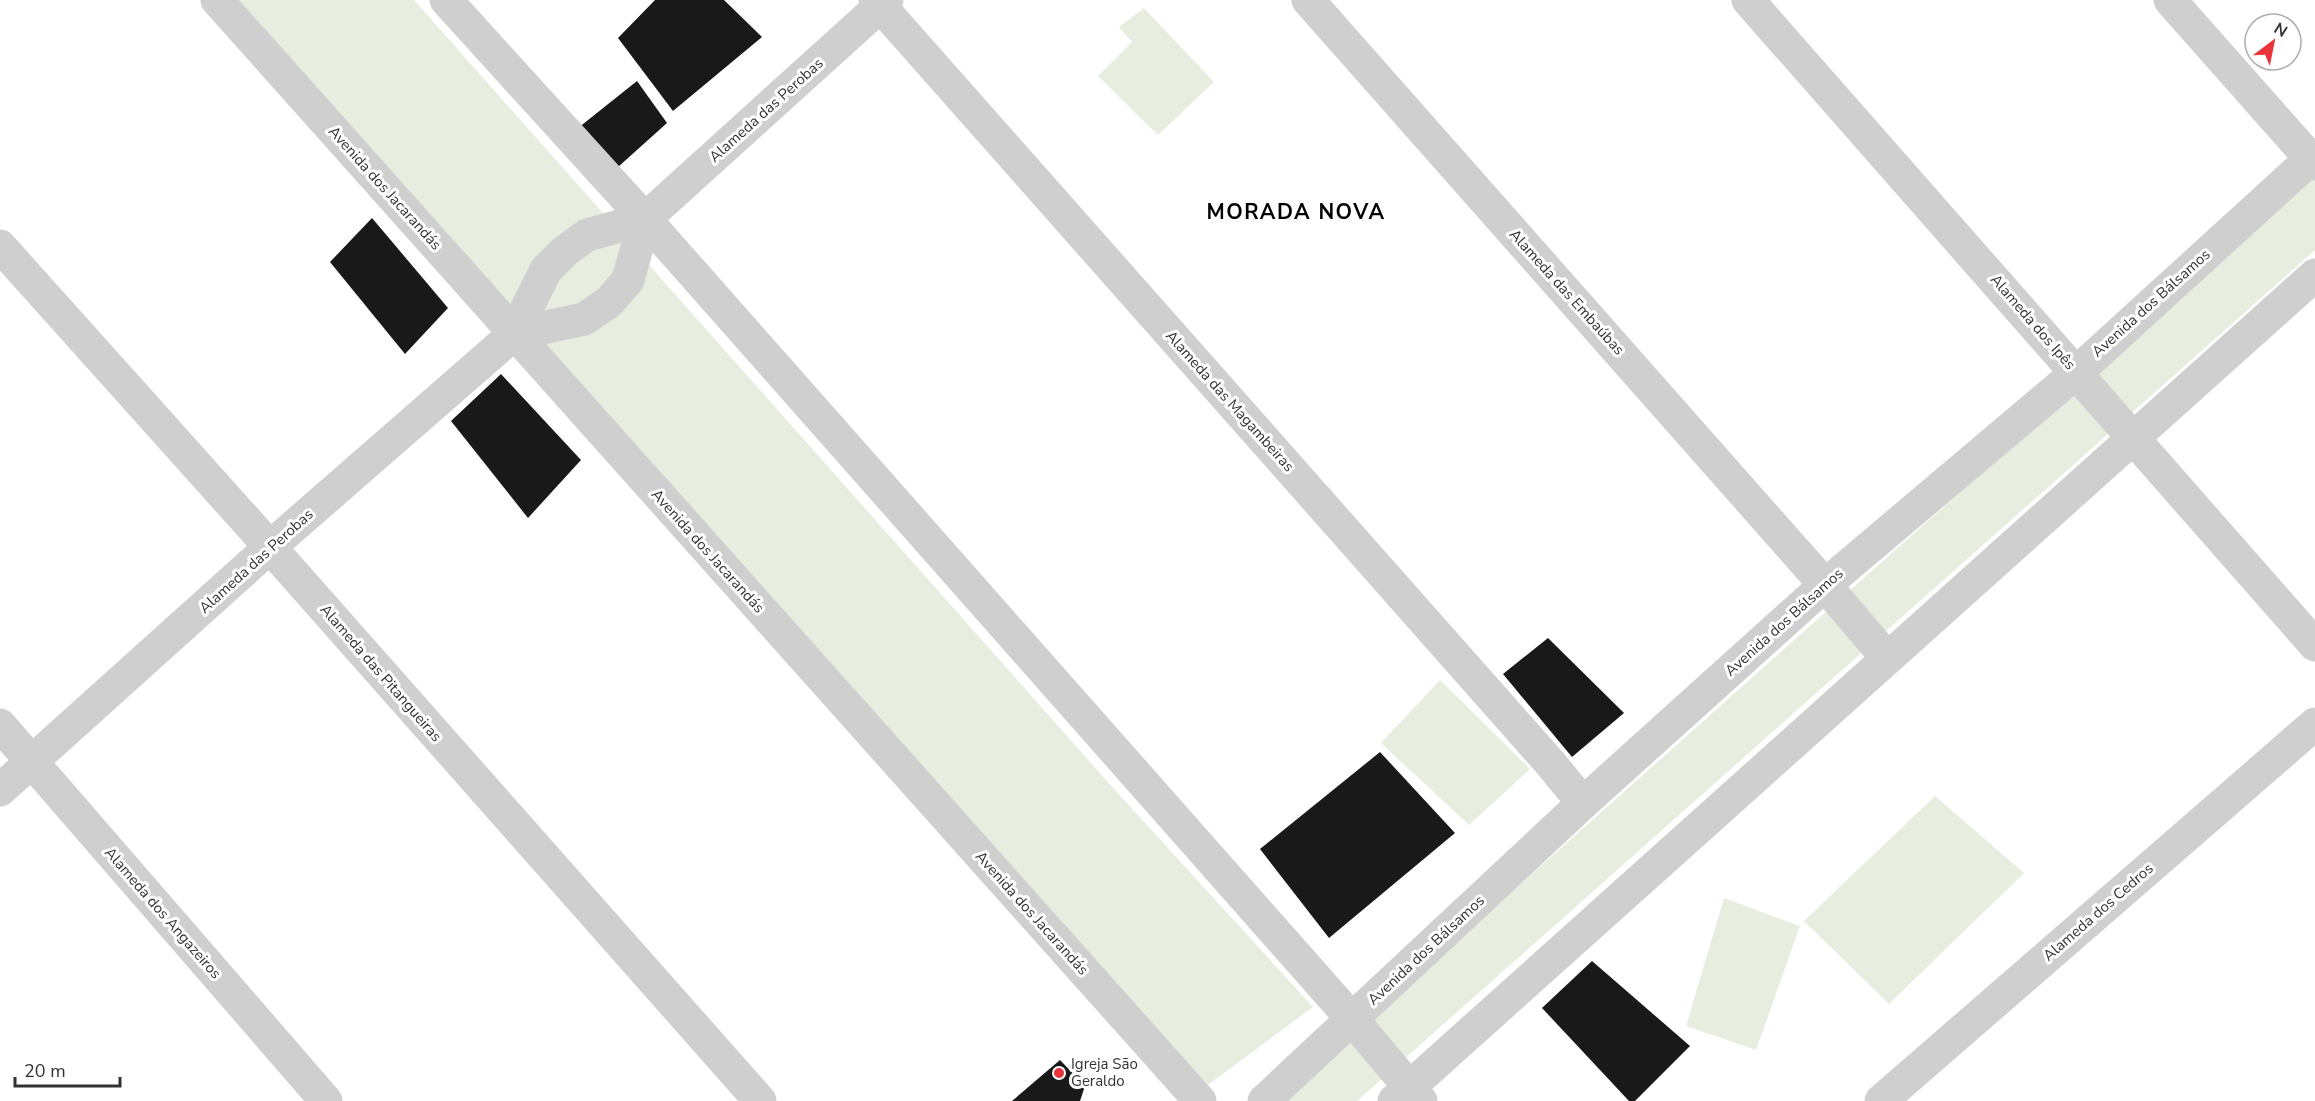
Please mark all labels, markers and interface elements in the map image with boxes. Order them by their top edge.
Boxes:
north arrow [2243,12,2303,72]
text: N [2270,18,2291,43]
street label: Alameda das Perobas [705,53,827,167]
street label: Avenida dos Jacarandás [324,122,446,254]
district label: MORADA NOVA [1206,198,1386,226]
street label: Alameda das Embaúbas [1505,225,1629,359]
street label: Avenida dos Bálsamos [2088,244,2214,362]
street label: Alameda dos Ipês [1986,270,2080,374]
street label: Alameda das Magambeiras [1161,326,1299,476]
street label: Avenida dos Jacarandás [647,485,769,617]
street label: Alameda das Perobas [195,504,317,618]
street label: Avenida dos Bálsamos [1721,563,1847,681]
street label: Alameda das Pitangueiras [316,600,446,746]
street label: Alameda dos Angazeiros [100,843,226,983]
street label: Avenida dos Jacarandás [971,847,1093,979]
street label: Alameda dos Cedros [2039,859,2157,965]
street label: Avenida dos Bálsamos [1363,891,1489,1009]
scale bar [15,1050,120,1088]
place label: Igreja São Geraldo [1071,1054,1138,1091]
text: 20 m [24,1059,66,1083]
marker: Igreja São Geraldo [1052,1066,1066,1080]

